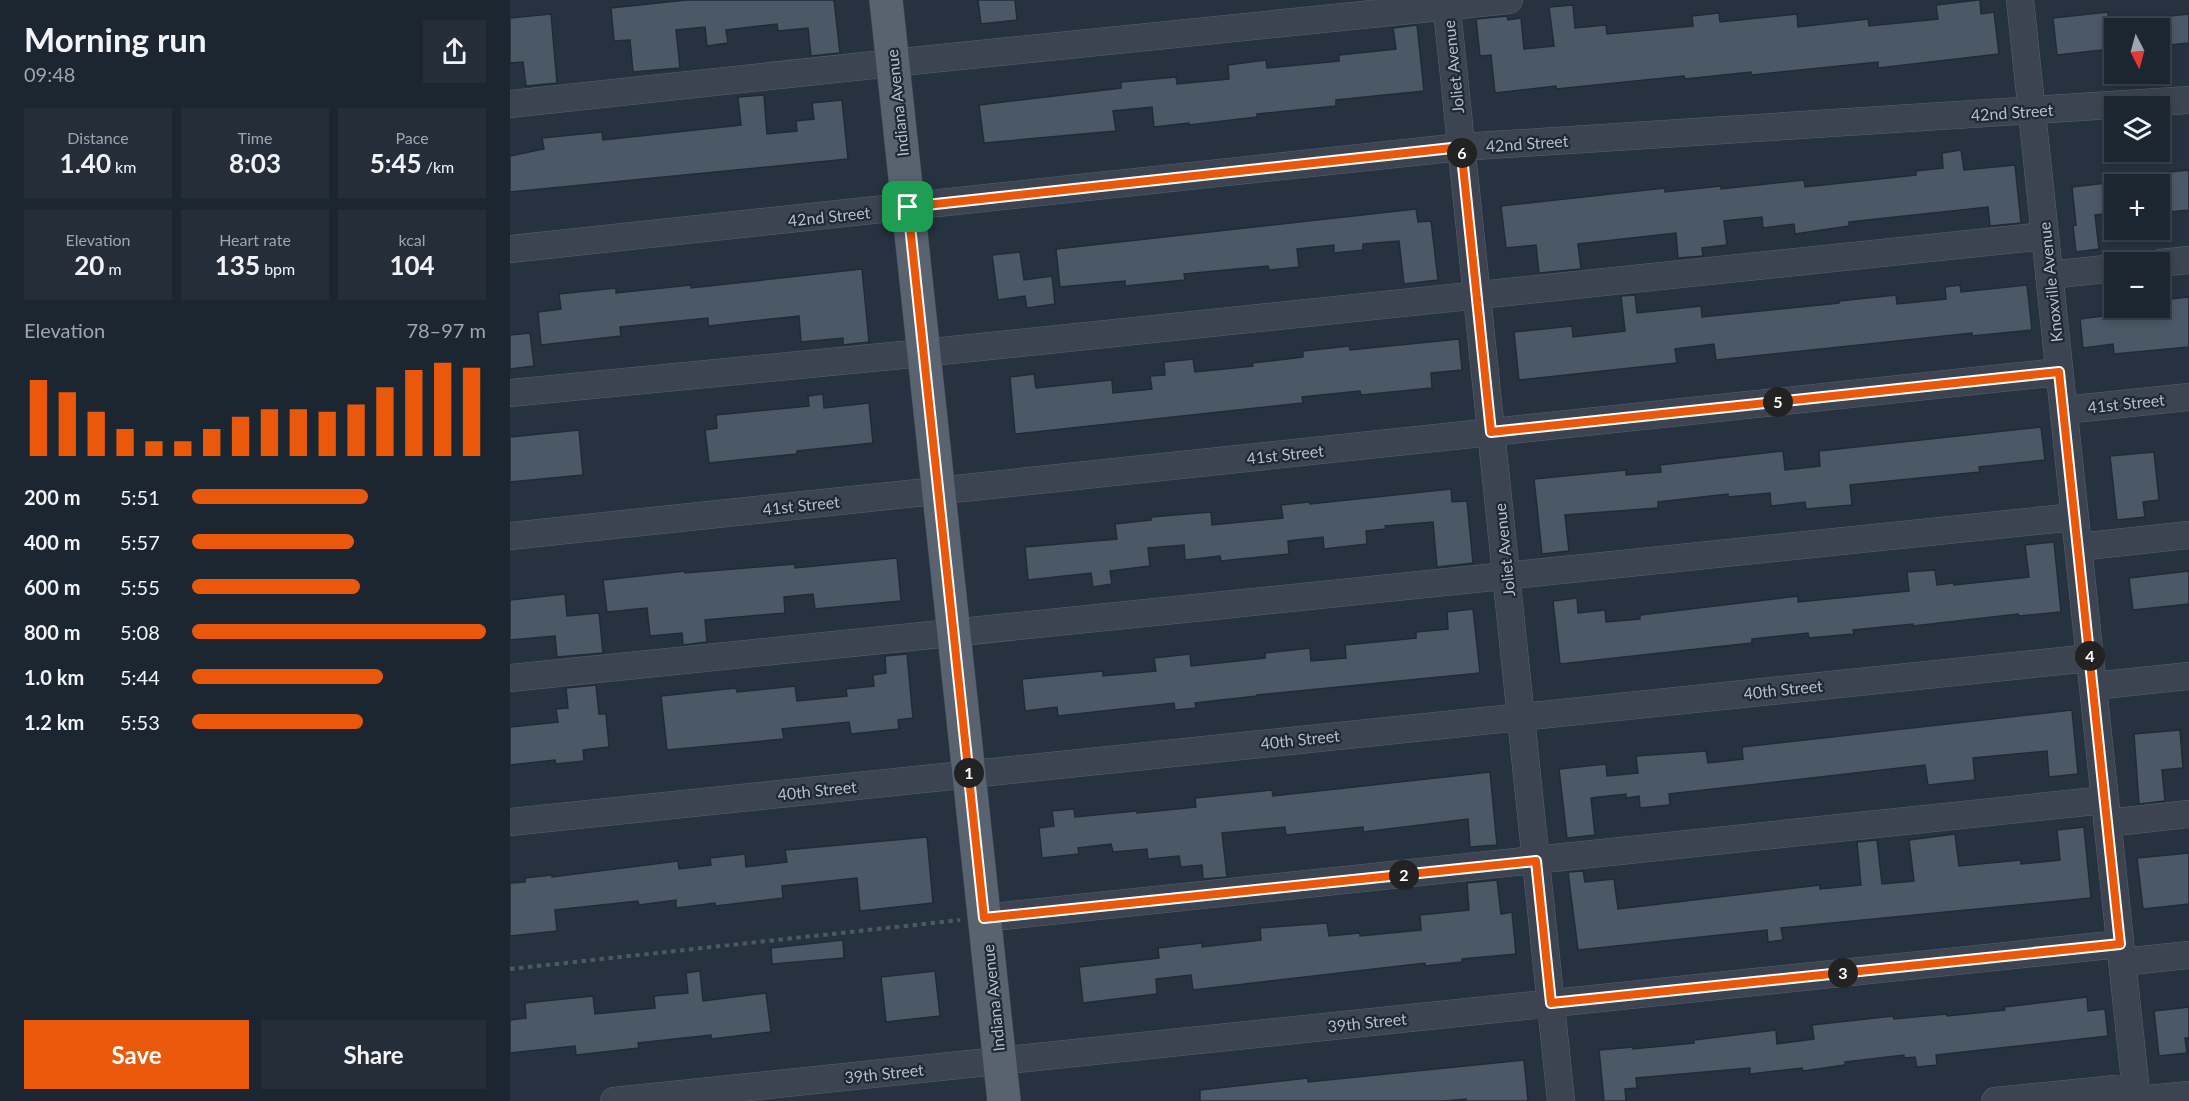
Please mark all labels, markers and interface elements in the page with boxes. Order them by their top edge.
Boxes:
north arrow [2104,18,2170,84]
map controls [2104,18,2170,318]
text: Morning run [24,19,207,59]
street label: Joliet Avenue [1439,19,1467,115]
button: share [423,20,486,83]
street label: Indiana Avenue [882,49,912,157]
text: 09:48 [24,62,75,86]
button: layers [2104,96,2170,162]
street label: 42nd Street [1970,100,2054,124]
text: Distance [67,128,129,147]
text: Time [238,128,272,147]
text: Pace [395,128,429,147]
street label: 42nd Street [1485,131,1569,155]
pin: 6 [1447,138,1477,168]
text: 6 [1457,143,1467,162]
text: 1.40 [60,147,111,179]
text: 8:03 [229,147,281,179]
text: 5:45 [370,147,422,179]
text: km [111,157,136,176]
text: /km [422,157,454,176]
button: + [2104,174,2170,240]
pin [882,181,933,232]
icon: arrive [891,190,924,223]
street label: 42nd Street [787,202,871,230]
street label: Knoxville Avenue [2034,221,2066,343]
text: Elevation [66,230,131,249]
text: Heart rate [219,230,291,249]
text: kcal [398,230,426,249]
text: 20 [74,249,104,281]
text: 135 [215,249,260,281]
text: 104 [389,249,435,281]
button: − [2104,252,2170,318]
text: m [104,259,122,278]
text: bpm [260,259,295,278]
text: Elevation [24,318,105,342]
text: 78–97 m [406,318,486,342]
pin: 5 [1763,387,1793,417]
street label: 41st Street [2086,389,2166,416]
text: 5 [1773,392,1783,411]
street label: 41st Street [1245,440,1325,467]
text: 200 m [24,485,80,509]
text: 5:51 [120,485,160,509]
street label: 41st Street [761,491,841,518]
street label: Joliet Avenue [1490,502,1518,598]
text: 400 m [24,530,80,554]
text: 5:57 [120,530,160,554]
text: 600 m [24,575,80,599]
text: 5:55 [120,575,160,599]
text: 800 m [24,620,80,644]
text: 5:08 [120,620,160,644]
pin: 4 [2075,641,2105,671]
text: 4 [2085,646,2095,665]
text: 1.0 km [24,665,84,689]
text: 5:44 [120,665,160,689]
street label: 40th Street [1742,675,1824,703]
text: 1.2 km [24,710,84,734]
text: 5:53 [120,710,160,734]
street label: 40th Street [1259,725,1341,753]
pin: 1 [954,758,984,788]
text: 1 [964,763,974,782]
street label: 40th Street [776,776,858,804]
pin: 2 [1389,860,1419,890]
text: 2 [1399,865,1409,884]
street label: Indiana Avenue [978,944,1008,1052]
pin: 3 [1828,958,1858,988]
text: 3 [1838,963,1848,982]
street label: 39th Street [1326,1008,1408,1036]
button: Save [24,1020,249,1089]
button: Share [261,1020,486,1089]
street label: 39th Street [843,1059,925,1087]

